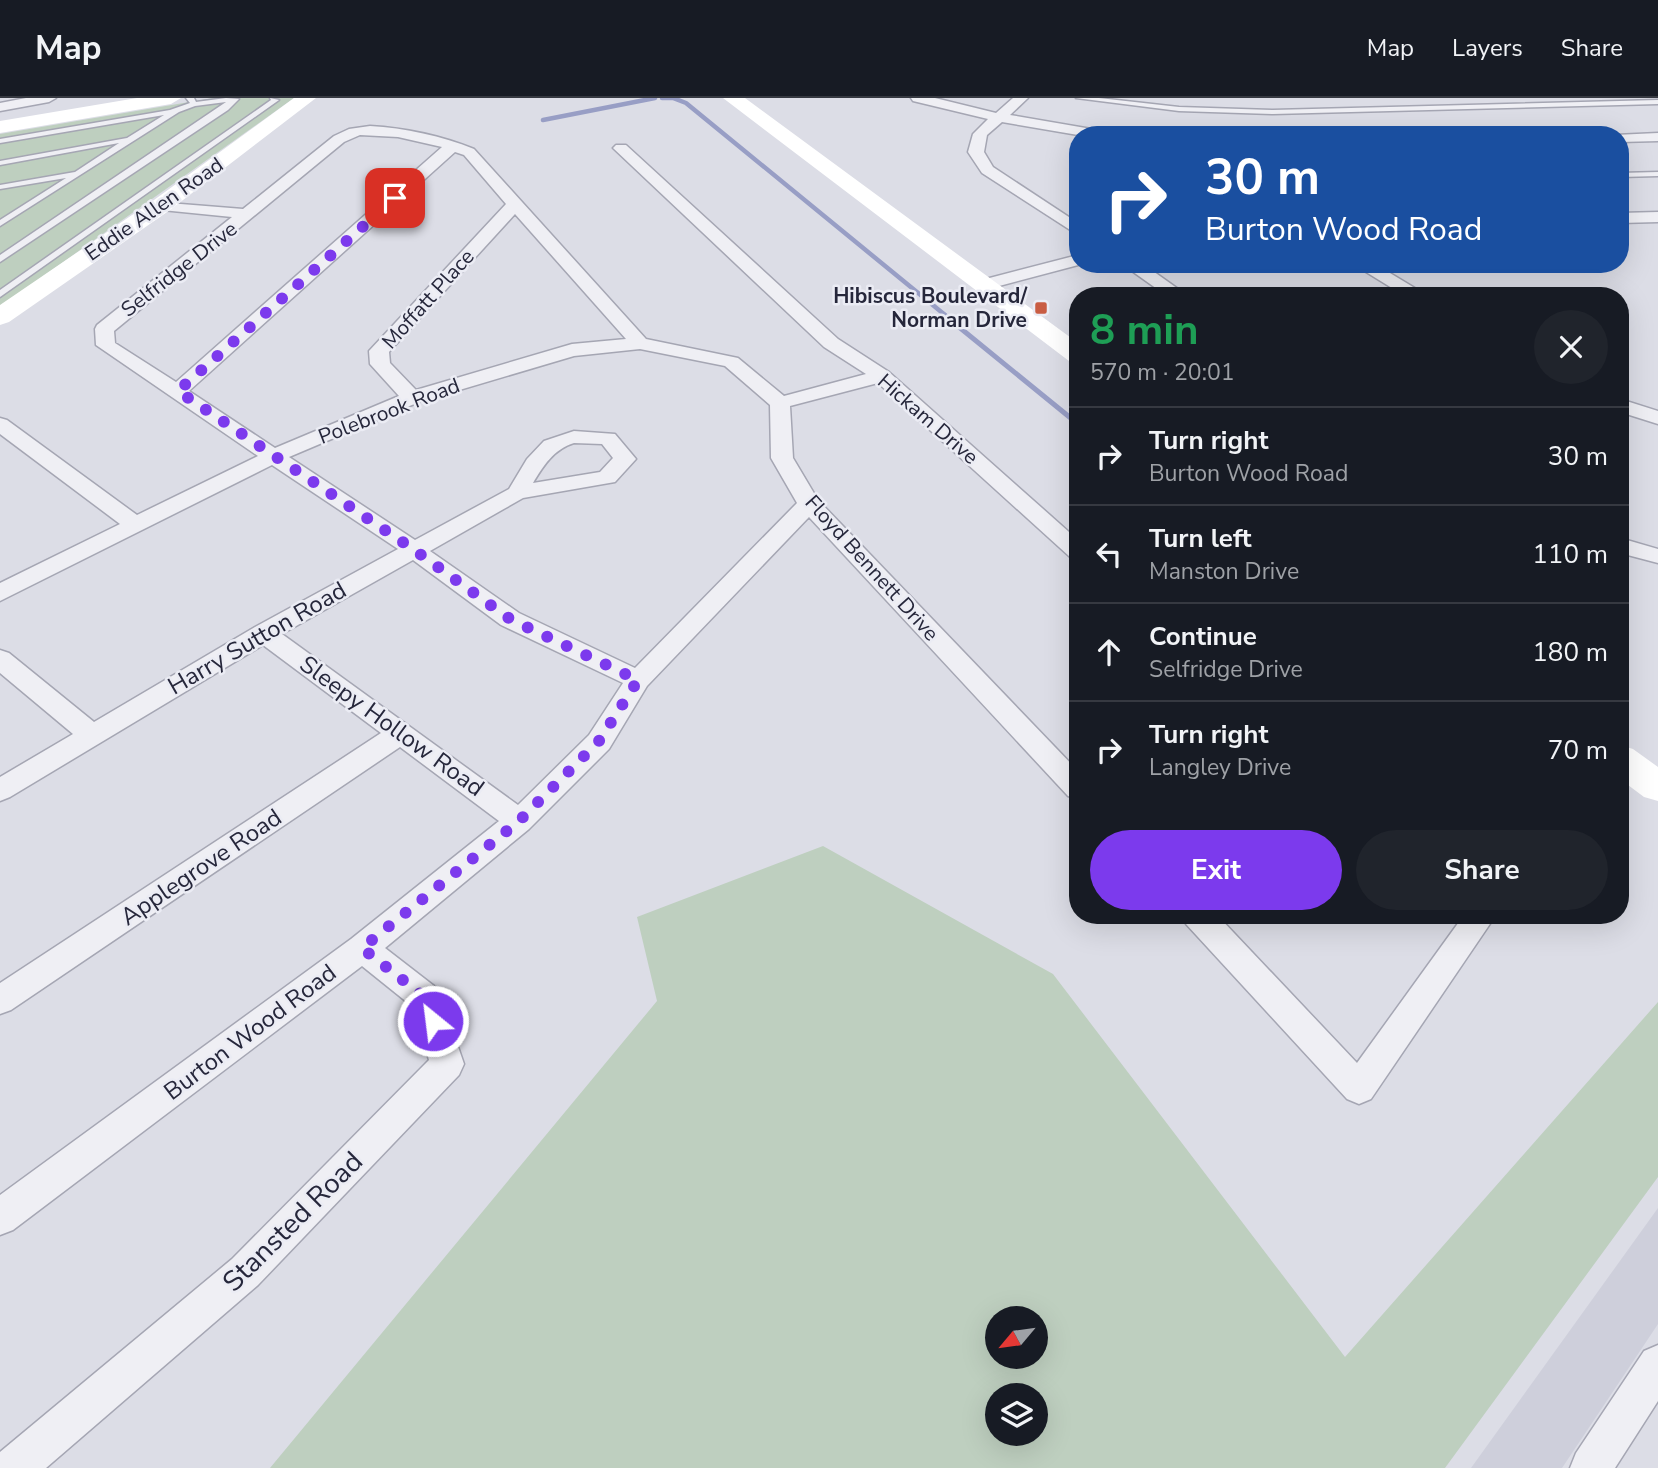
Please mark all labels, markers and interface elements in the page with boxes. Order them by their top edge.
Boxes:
text: Map [35,26,102,71]
text: Map [1367,32,1414,64]
text: Layers [1452,32,1523,64]
text: Share [1561,32,1623,64]
text: 30 m [1205,144,1320,211]
street label: Eddie Allen Road [79,151,229,267]
icon: right [1090,154,1181,245]
pin [365,168,425,228]
icon: arrive [376,179,414,217]
text: Burton Wood Road [1205,208,1482,251]
street label: Selfridge Drive [115,215,243,323]
street label: Moffatt Place [376,243,480,355]
place label: Hibiscus Boulevard/ Norman Drive [833,282,1027,334]
marker: Hibiscus Boulevard/ Norman Drive [1033,300,1049,316]
text: 8 min [1090,302,1199,359]
button: close [1534,310,1608,384]
text: 570 m · 20:01 [1090,357,1235,388]
street label: Hickam Drive [872,367,984,471]
street label: Polebrook Road [314,371,464,451]
text: Turn right [1149,423,1268,458]
icon: right [1090,437,1128,475]
text: 30 m [1548,439,1608,474]
text: Burton Wood Road [1149,458,1348,489]
street label: Floyd Bennett Drive [799,489,945,647]
text: Turn left [1149,521,1252,556]
icon: left [1090,535,1128,573]
text: 110 m [1532,537,1608,572]
text: Manston Drive [1149,556,1299,587]
street label: Harry Sutton Road [162,574,352,702]
text: Continue [1149,619,1257,654]
icon: ahead [1090,633,1128,671]
text: 180 m [1532,635,1608,670]
street label: Sleepy Hollow Road [293,648,491,804]
text: Selfridge Drive [1149,654,1303,685]
text: Turn right [1149,717,1268,752]
icon: right [1090,731,1128,769]
text: 70 m [1548,733,1608,768]
text: Langley Drive [1149,752,1291,783]
street label: Applegrove Road [114,801,288,933]
button: Exit [1090,830,1342,910]
button: Share [1356,830,1608,910]
street label: Burton Wood Road [157,957,343,1107]
position arrow [396,984,470,1058]
street label: Stansted Road [214,1143,371,1300]
north arrow [985,1306,1048,1368]
map controls [985,1306,1048,1446]
button: layers [985,1383,1048,1446]

